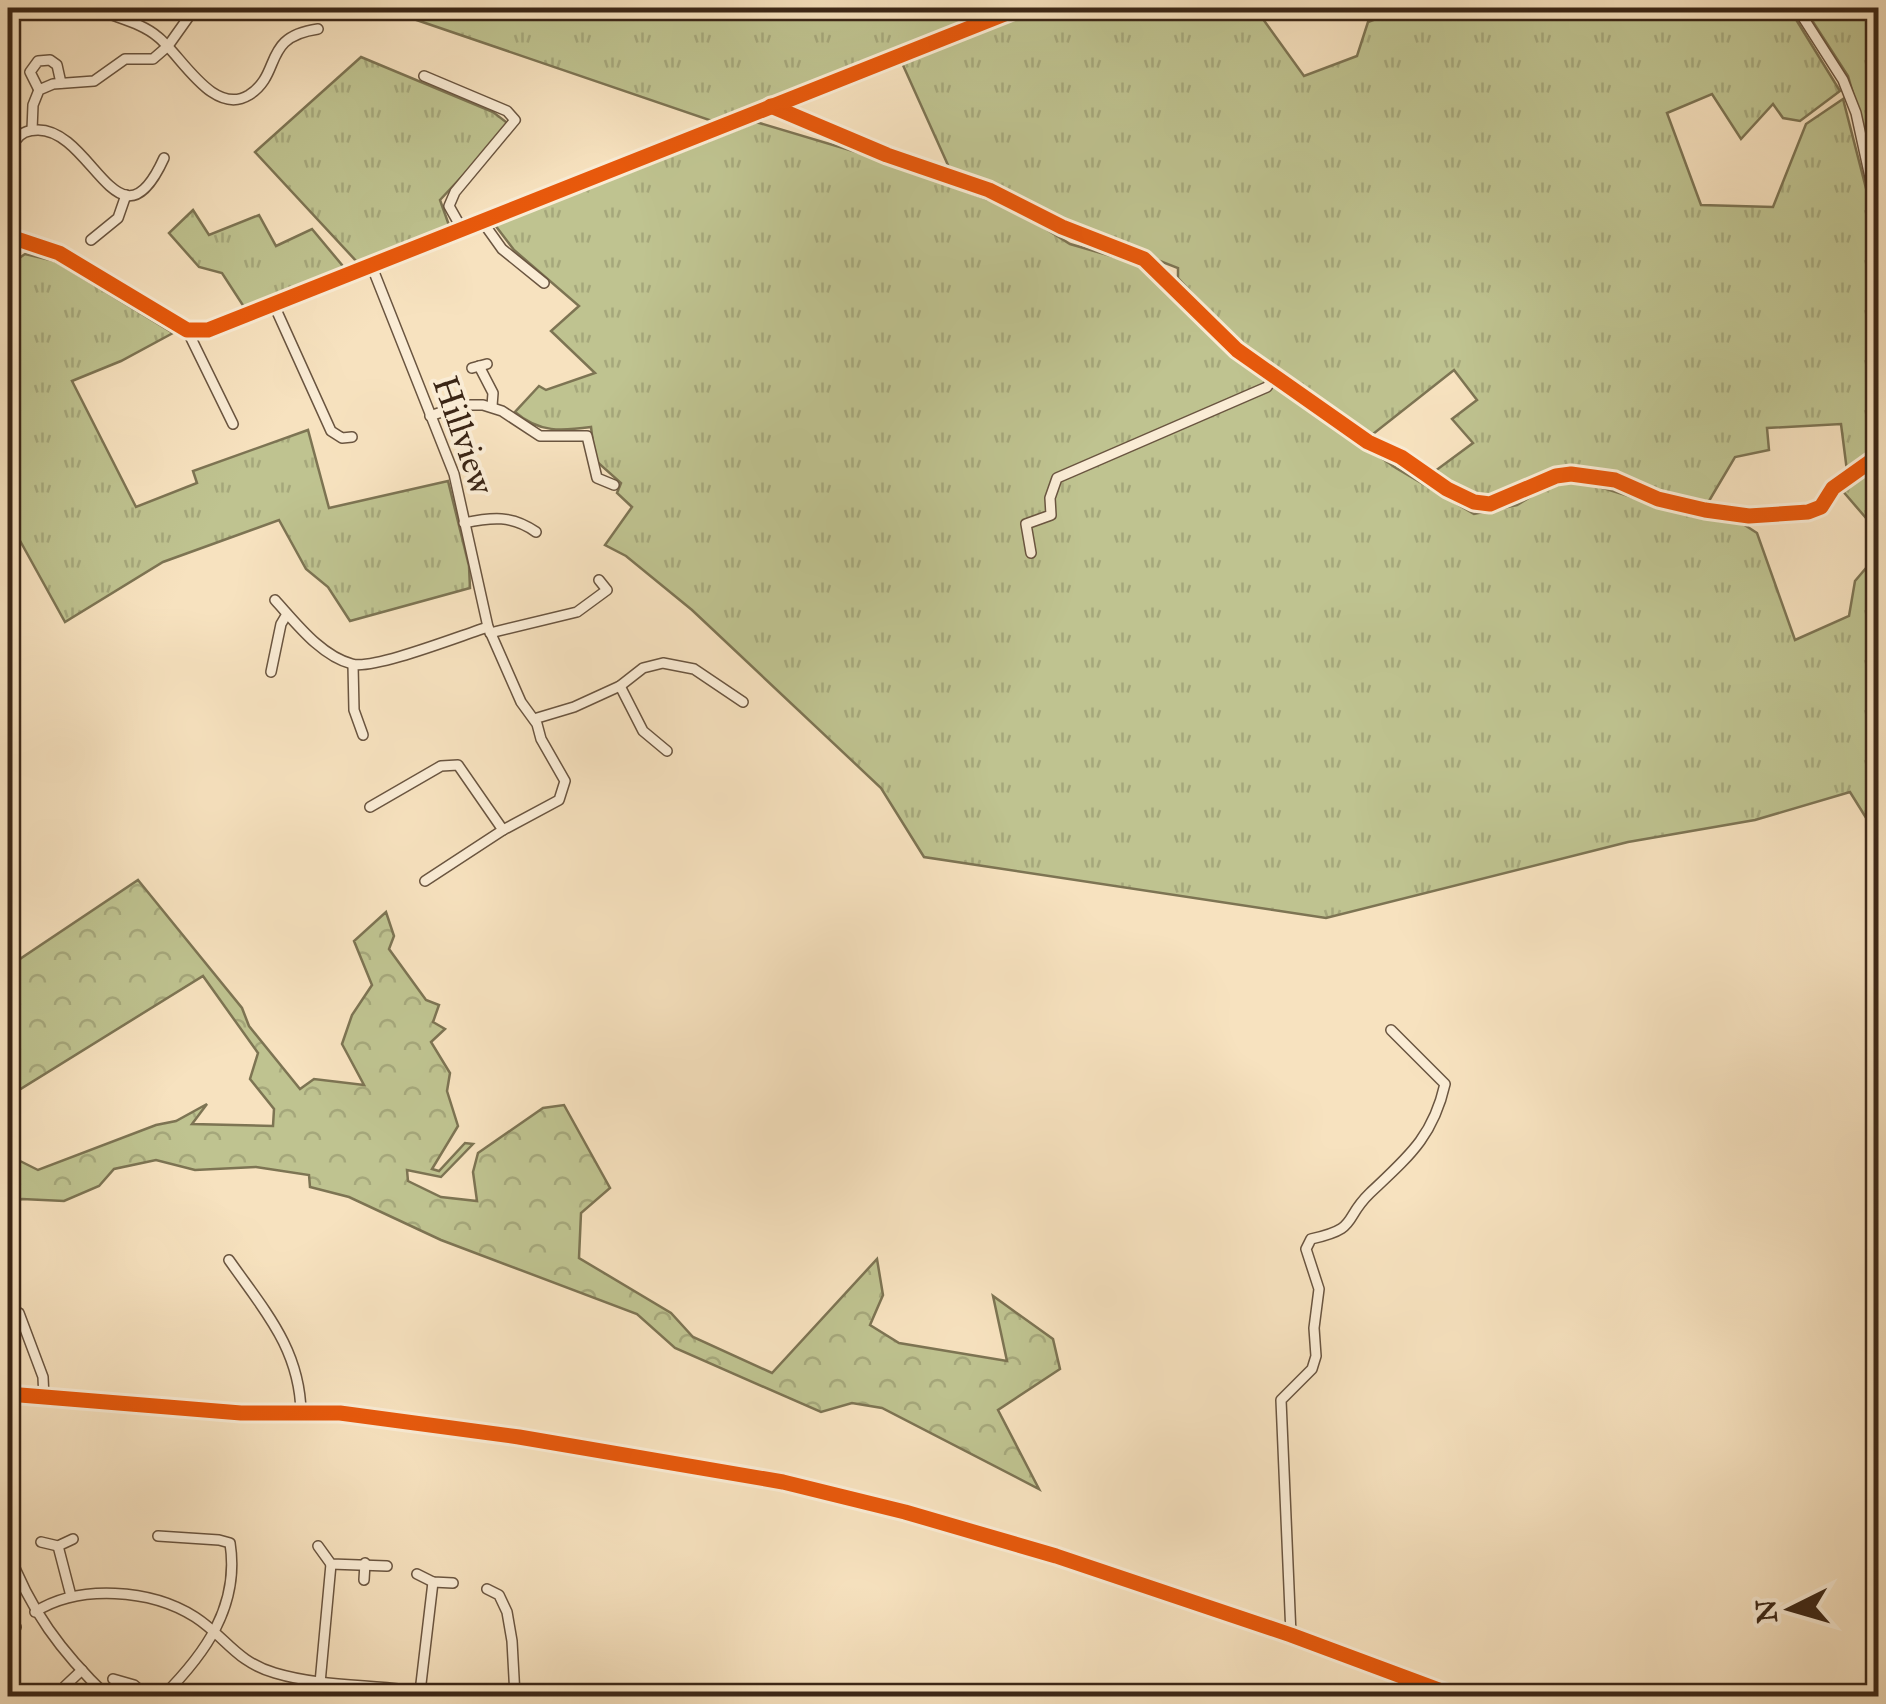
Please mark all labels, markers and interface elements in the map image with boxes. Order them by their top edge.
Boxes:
street label: Hillview [423,370,504,501]
north arrow [1741,1559,1841,1659]
text: N [1748,1598,1785,1624]

